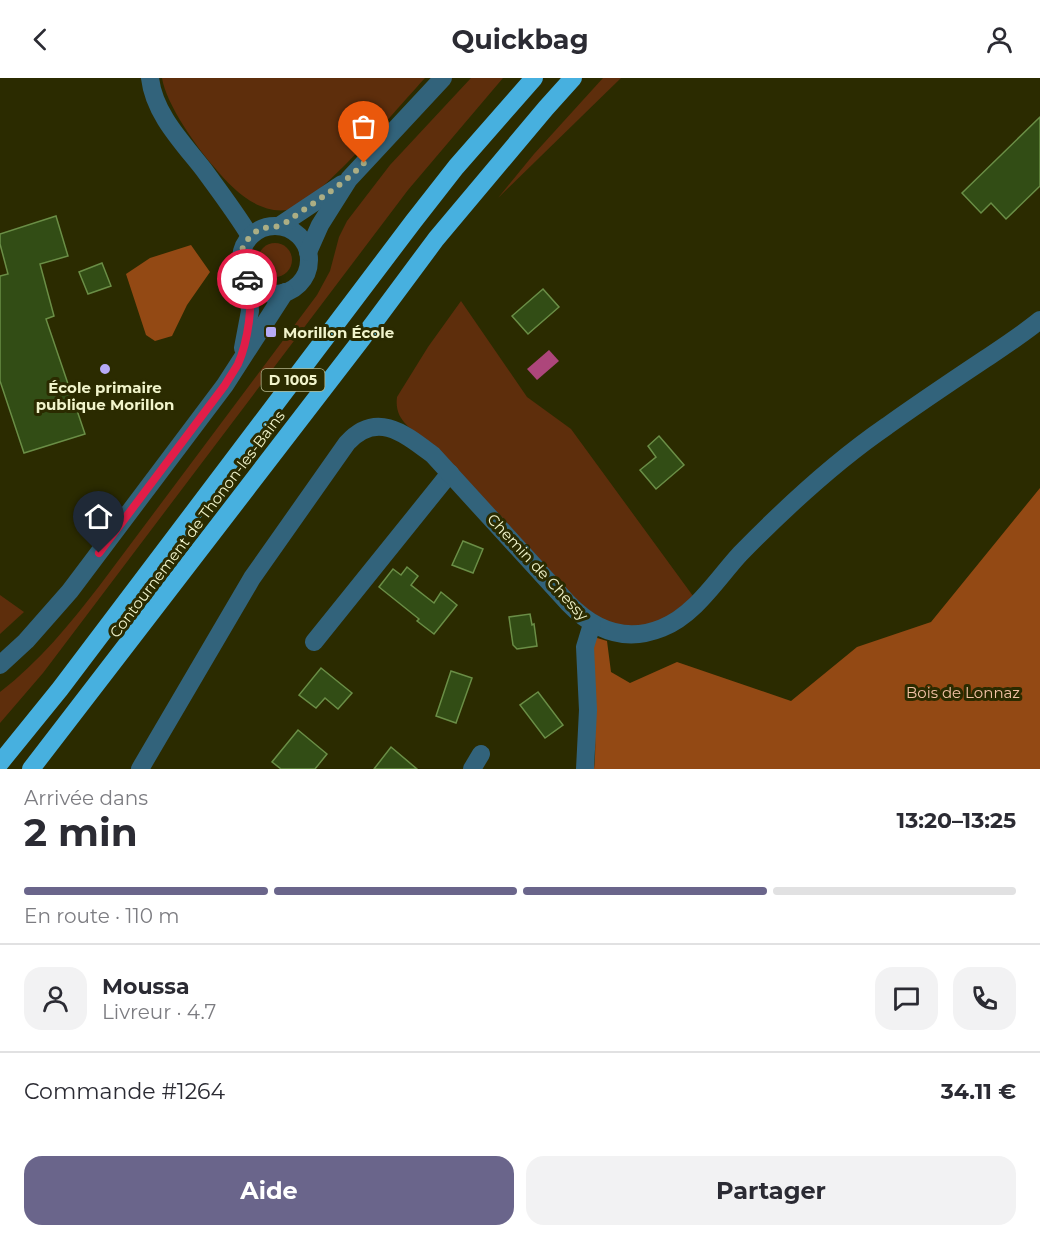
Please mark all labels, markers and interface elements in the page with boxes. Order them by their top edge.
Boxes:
icon: back [24,23,57,56]
text: Quickbag [451,23,589,56]
icon: person [983,23,1016,56]
pin [338,101,389,163]
icon: bag [347,110,380,143]
courier [217,249,277,309]
icon: car [231,263,264,296]
place label: Morillon École [283,323,394,342]
marker: Morillon École [264,325,278,339]
marker: École primaire publique Morillon [98,362,112,376]
road number: D 1005 [262,369,324,391]
place label: École primaire publique Morillon [36,378,174,414]
street label: Contournement de Thonon-les-Bains [105,407,289,641]
pin [73,491,124,553]
icon: home [82,500,115,533]
street label: Chemin de Chessy [483,509,593,625]
park label: Bois de Lonnaz [906,683,1020,702]
text: Arrivée dans [24,786,148,810]
text: 13:20–13:25 [897,807,1016,834]
text: 2 min [24,808,138,856]
text: En route · 110 m [24,904,179,928]
button: person [24,967,87,1030]
button: chat [875,967,938,1030]
button: phone [953,967,1016,1030]
text: Moussa [102,973,189,1000]
text: Livreur · 4.7 [102,1000,216,1024]
text: Commande #1264 [24,1078,225,1105]
text: 34.11 € [941,1078,1016,1105]
button: Aide [24,1156,514,1225]
button: Partager [526,1156,1016,1225]

